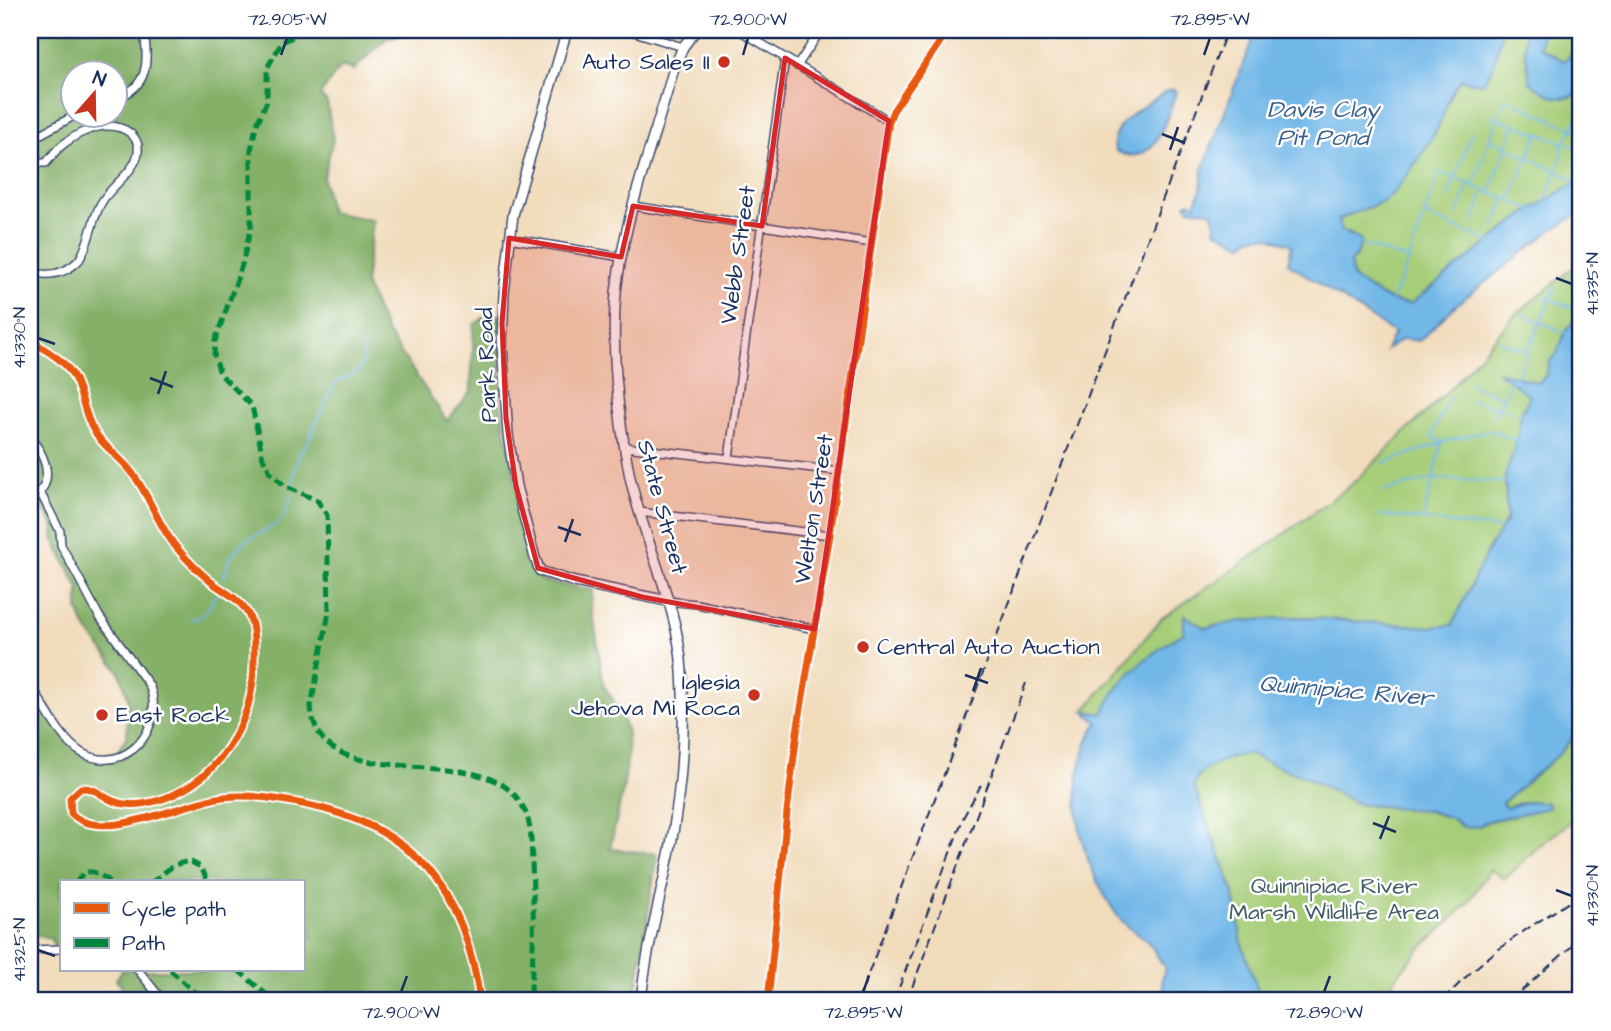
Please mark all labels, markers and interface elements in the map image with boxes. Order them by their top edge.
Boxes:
text: 72.905°W [247,7,327,32]
text: 72.900°W [709,7,787,32]
text: 72.895°W [1170,7,1250,32]
place label: Auto Sales II [582,46,710,78]
marker: Auto Sales II [716,54,732,70]
north arrow [60,60,130,130]
text: N [89,65,110,94]
water label: Davis Clay Pit Pond [1267,93,1382,155]
street label: Webb Street [712,183,764,327]
text: 41.335°N [1580,252,1605,316]
text: 41.330°N [7,307,32,369]
street label: Park Road [469,307,505,423]
street label: Welton Street [786,431,842,586]
street label: State Street [629,436,695,578]
place label: Central Auto Auction [877,631,1100,663]
marker: Central Auto Auction [855,639,871,655]
place label: Iglesia Jehova Mi Roca [571,666,740,724]
water label: Quinnipiac River [1258,666,1437,716]
marker: Iglesia Jehova Mi Roca [746,687,762,703]
place label: East Rock [116,699,229,731]
marker: East Rock [94,707,110,723]
text: 41.330°N [1580,865,1605,927]
park label: Quinnipiac River Marsh Wildlife Area [1229,870,1439,928]
legend [60,880,304,972]
text: Cycle path [122,895,227,926]
text: 41.325°N [7,918,32,982]
text: Path [122,929,166,958]
text: 72.900°W [362,1000,440,1025]
text: 72.895°W [823,1000,903,1025]
text: 72.890°W [1285,1000,1363,1025]

